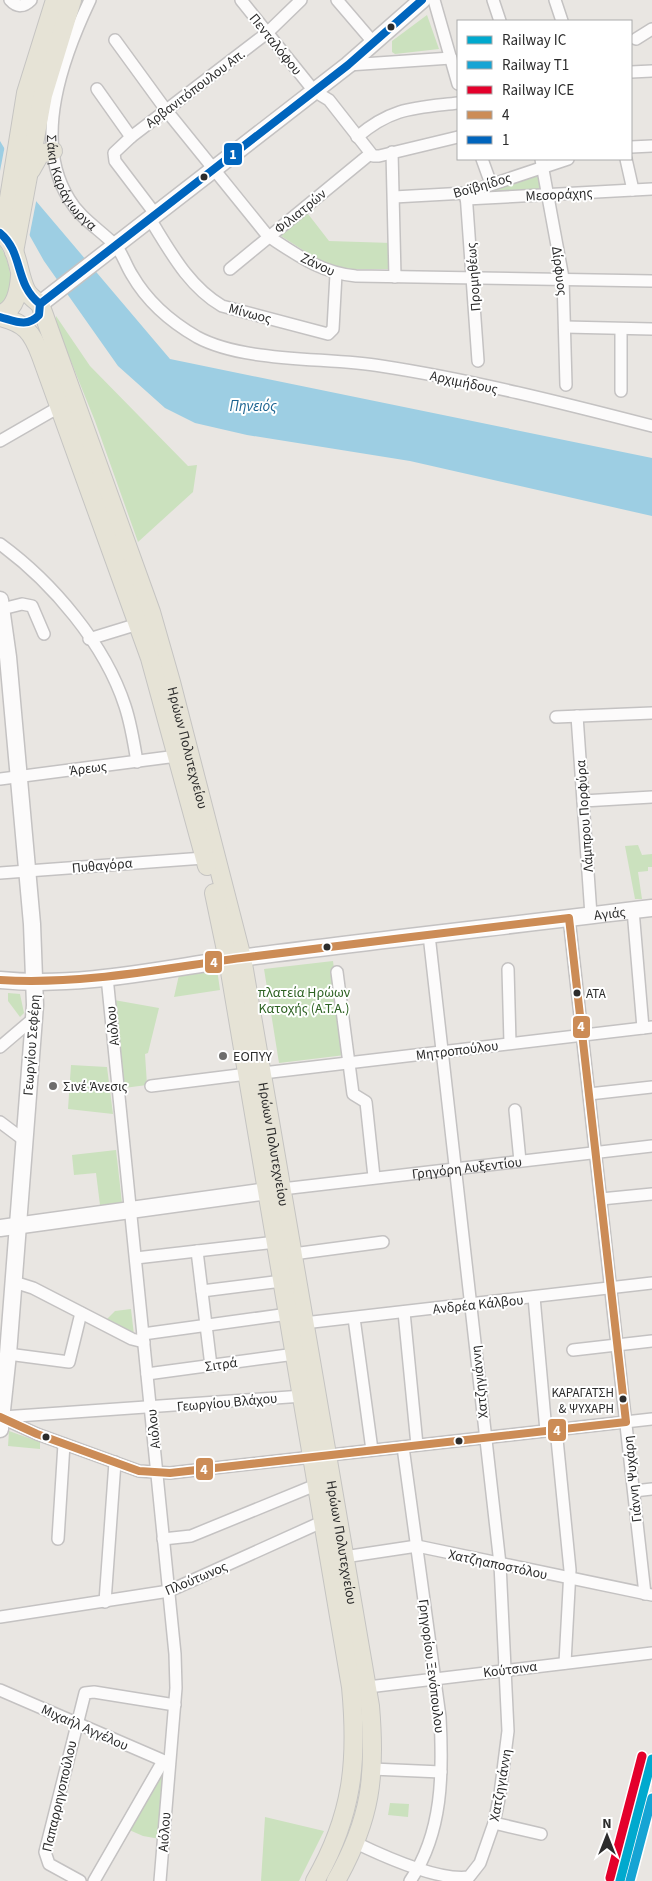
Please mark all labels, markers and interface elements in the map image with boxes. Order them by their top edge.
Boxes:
street label: Πενταλόφου [244,9,306,80]
legend [457,20,632,160]
unlabelled marker [386,22,396,32]
text: Railway IC [502,30,567,51]
street label: Αρβανιτόπουλου Απ. [141,45,250,133]
text: Railway T1 [502,55,569,76]
text: Railway ICE [502,80,574,101]
text: 4 [502,105,510,126]
text: 1 [502,130,509,151]
street label: Σάκη Καράγιωργα [41,134,101,236]
line badge: 1 [223,142,243,166]
text: 1 [229,145,237,165]
street label: Βοϊβηίδος [451,168,514,204]
unlabelled marker [199,172,209,182]
street label: Μεσοράχης [525,183,593,207]
street label: Φιλιατρών [270,184,331,239]
street label: Προμηθέως [462,242,486,312]
street label: Δίρφυος [546,245,572,297]
street label: Ζάνου [297,248,338,282]
street label: Μίνωος [226,299,273,329]
street label: Αρχιμήδους [428,366,500,400]
water label: Πηνειός [229,396,277,417]
street label: Ηρώων Πολυτεχνείου [162,685,212,811]
street label: Άρεως [68,757,108,781]
street label: Λάμπρου Πορφύρα [571,759,599,873]
street label: Πυθαγόρα [71,853,133,879]
street label: Αγιάς [593,902,627,926]
unlabelled marker [322,942,332,952]
line badge: 4 [204,950,223,974]
text: 4 [210,953,218,973]
park label: πλατεία Ηρώων Κατοχής (Α.Τ.Α.) [258,983,351,1019]
place label: ΑΤΑ [586,985,607,1003]
marker: ΑΤΑ [572,988,582,998]
street label: Γεωργίου Σεφέρη [18,994,46,1096]
street label: Αιόλου [101,1005,125,1047]
line badge: 4 [572,1015,591,1039]
text: 4 [577,1017,585,1037]
street label: Μητροπούλου [415,1036,499,1066]
place label: ΕΟΠΥΥ [233,1047,272,1067]
marker: ΕΟΠΥΥ [217,1050,229,1062]
place label: Σινέ Άνεσις [63,1077,127,1097]
marker: Σινέ Άνεσις [47,1080,59,1092]
street label: Ηρώων Πολυτεχνείου [252,1081,293,1208]
street label: Γρηγόρη Αυξεντίου [411,1152,523,1185]
street label: Ανδρέα Κάλβου [432,1290,524,1320]
street label: Χατζηγιάννη [466,1344,494,1419]
street label: Σιτρά [204,1353,239,1377]
place label: ΚΑΡΑΓΑΤΣΗ & ΨΥΧΑΡΗ [551,1384,614,1418]
street label: Γεωργίου Βλάχου [176,1389,278,1417]
marker: ΚΑΡΑΓΑΤΣΗ & ΨΥΧΑΡΗ [618,1394,628,1404]
street label: Αιόλου [142,1408,166,1450]
line badge: 4 [547,1418,567,1442]
text: 4 [553,1421,561,1441]
unlabelled marker [41,1432,51,1442]
street label: Γιάννη Ψυχάρη [619,1435,647,1523]
unlabelled marker [454,1436,464,1446]
line badge: 4 [195,1457,214,1481]
text: 4 [200,1460,208,1480]
street label: Ηρώων Πολυτεχνείου [321,1479,361,1606]
street label: Χατζηαποστόλου [446,1545,549,1585]
street label: Πλούτωνος [162,1557,231,1601]
street label: Γρηγορίου Ξενόπουλου [413,1598,449,1734]
street label: Κούτσινα [482,1657,538,1683]
street label: Μιχαήλ Αγγέλου [38,1700,131,1756]
street label: Παπαρρηγοπούλου [37,1739,83,1854]
street label: Χατζηγιάννη [485,1747,517,1823]
street label: Αιόλου [154,1811,176,1853]
north arrow [582,1811,632,1861]
text: N [602,1814,612,1834]

